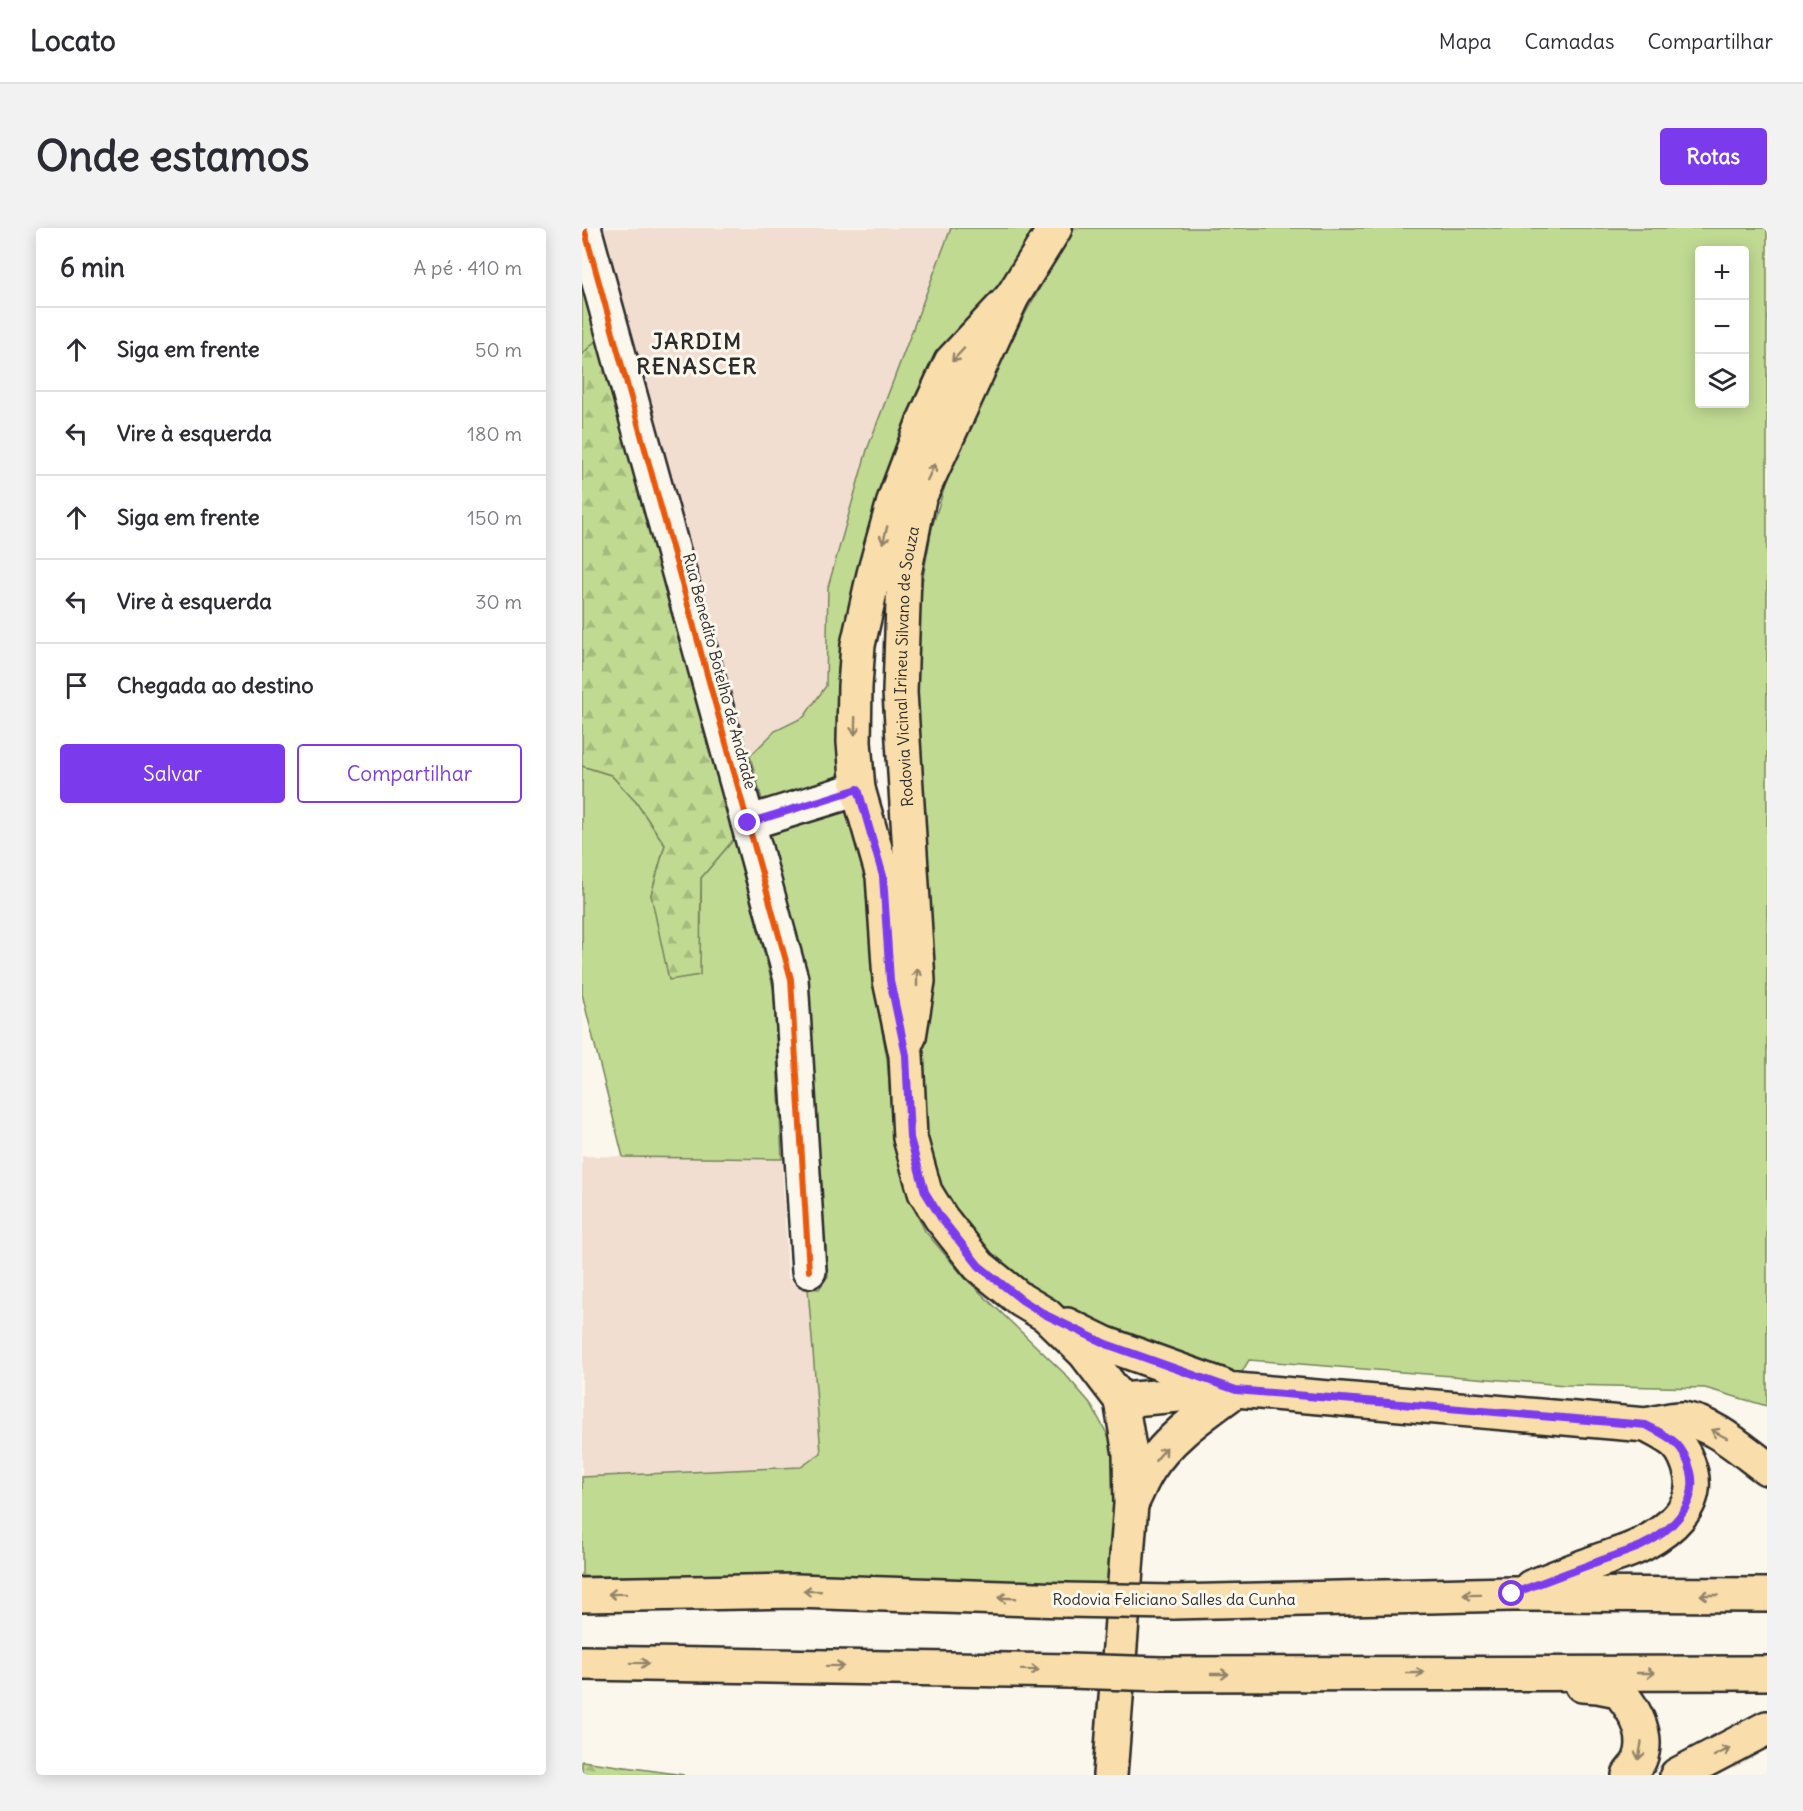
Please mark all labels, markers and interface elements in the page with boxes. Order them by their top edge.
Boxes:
text: Locato [30,23,116,59]
text: Mapa [1439,28,1492,55]
text: Camadas [1525,28,1614,55]
text: Compartilhar [1647,28,1773,55]
button: Rotas [1660,128,1767,185]
text: Onde estamos [36,130,309,182]
map controls [1695,246,1749,408]
button: + [1695,246,1749,300]
text: 6 min [60,251,125,284]
text: A pé · 410 m [414,255,522,280]
button: − [1695,300,1749,354]
district label: JARDIM RENASCER [636,327,758,380]
icon: ahead [60,333,93,366]
text: Siga em frente [117,335,260,363]
text: 50 m [475,337,522,362]
one-way arrow [950,347,965,362]
button: layers [1695,354,1749,408]
icon: left [60,417,93,450]
text: Vire à esquerda [117,419,272,447]
text: 180 m [467,421,522,446]
one-way arrow [926,463,938,481]
icon: ahead [60,501,93,534]
text: Siga em frente [117,503,260,531]
text: 150 m [467,505,522,530]
street label: Rodovia Vicinal Irineu Silvano de Souza [890,524,923,808]
one-way arrow [878,525,890,544]
street label: Rua Benedito Botelho de Andrade [679,551,761,791]
icon: left [60,585,93,618]
text: Vire à esquerda [117,587,272,615]
text: 30 m [475,589,522,614]
icon: arrive [60,669,93,702]
text: Chegada ao destino [117,671,314,699]
one-way arrow [849,716,861,736]
button: Salvar [60,744,285,803]
button: Compartilhar [297,744,522,803]
route end [734,809,760,835]
one-way arrow [911,967,923,987]
one-way arrow [1711,1428,1729,1440]
one-way arrow [1154,1447,1168,1462]
route start [1498,1580,1524,1606]
one-way arrow [802,1586,822,1597]
one-way arrow [607,1588,627,1600]
street label: Rodovia Feliciano Salles da Cunha [1052,1589,1296,1609]
one-way arrow [1462,1589,1482,1601]
one-way arrow [1699,1589,1719,1601]
one-way arrow [997,1593,1017,1604]
one-way arrow [630,1658,650,1669]
one-way arrow [825,1660,845,1672]
one-way arrow [1020,1664,1040,1676]
one-way arrow [1404,1667,1424,1679]
one-way arrow [1635,1667,1655,1679]
one-way arrow [1209,1668,1229,1680]
one-way arrow [1634,1741,1645,1760]
one-way arrow [1713,1745,1731,1757]

